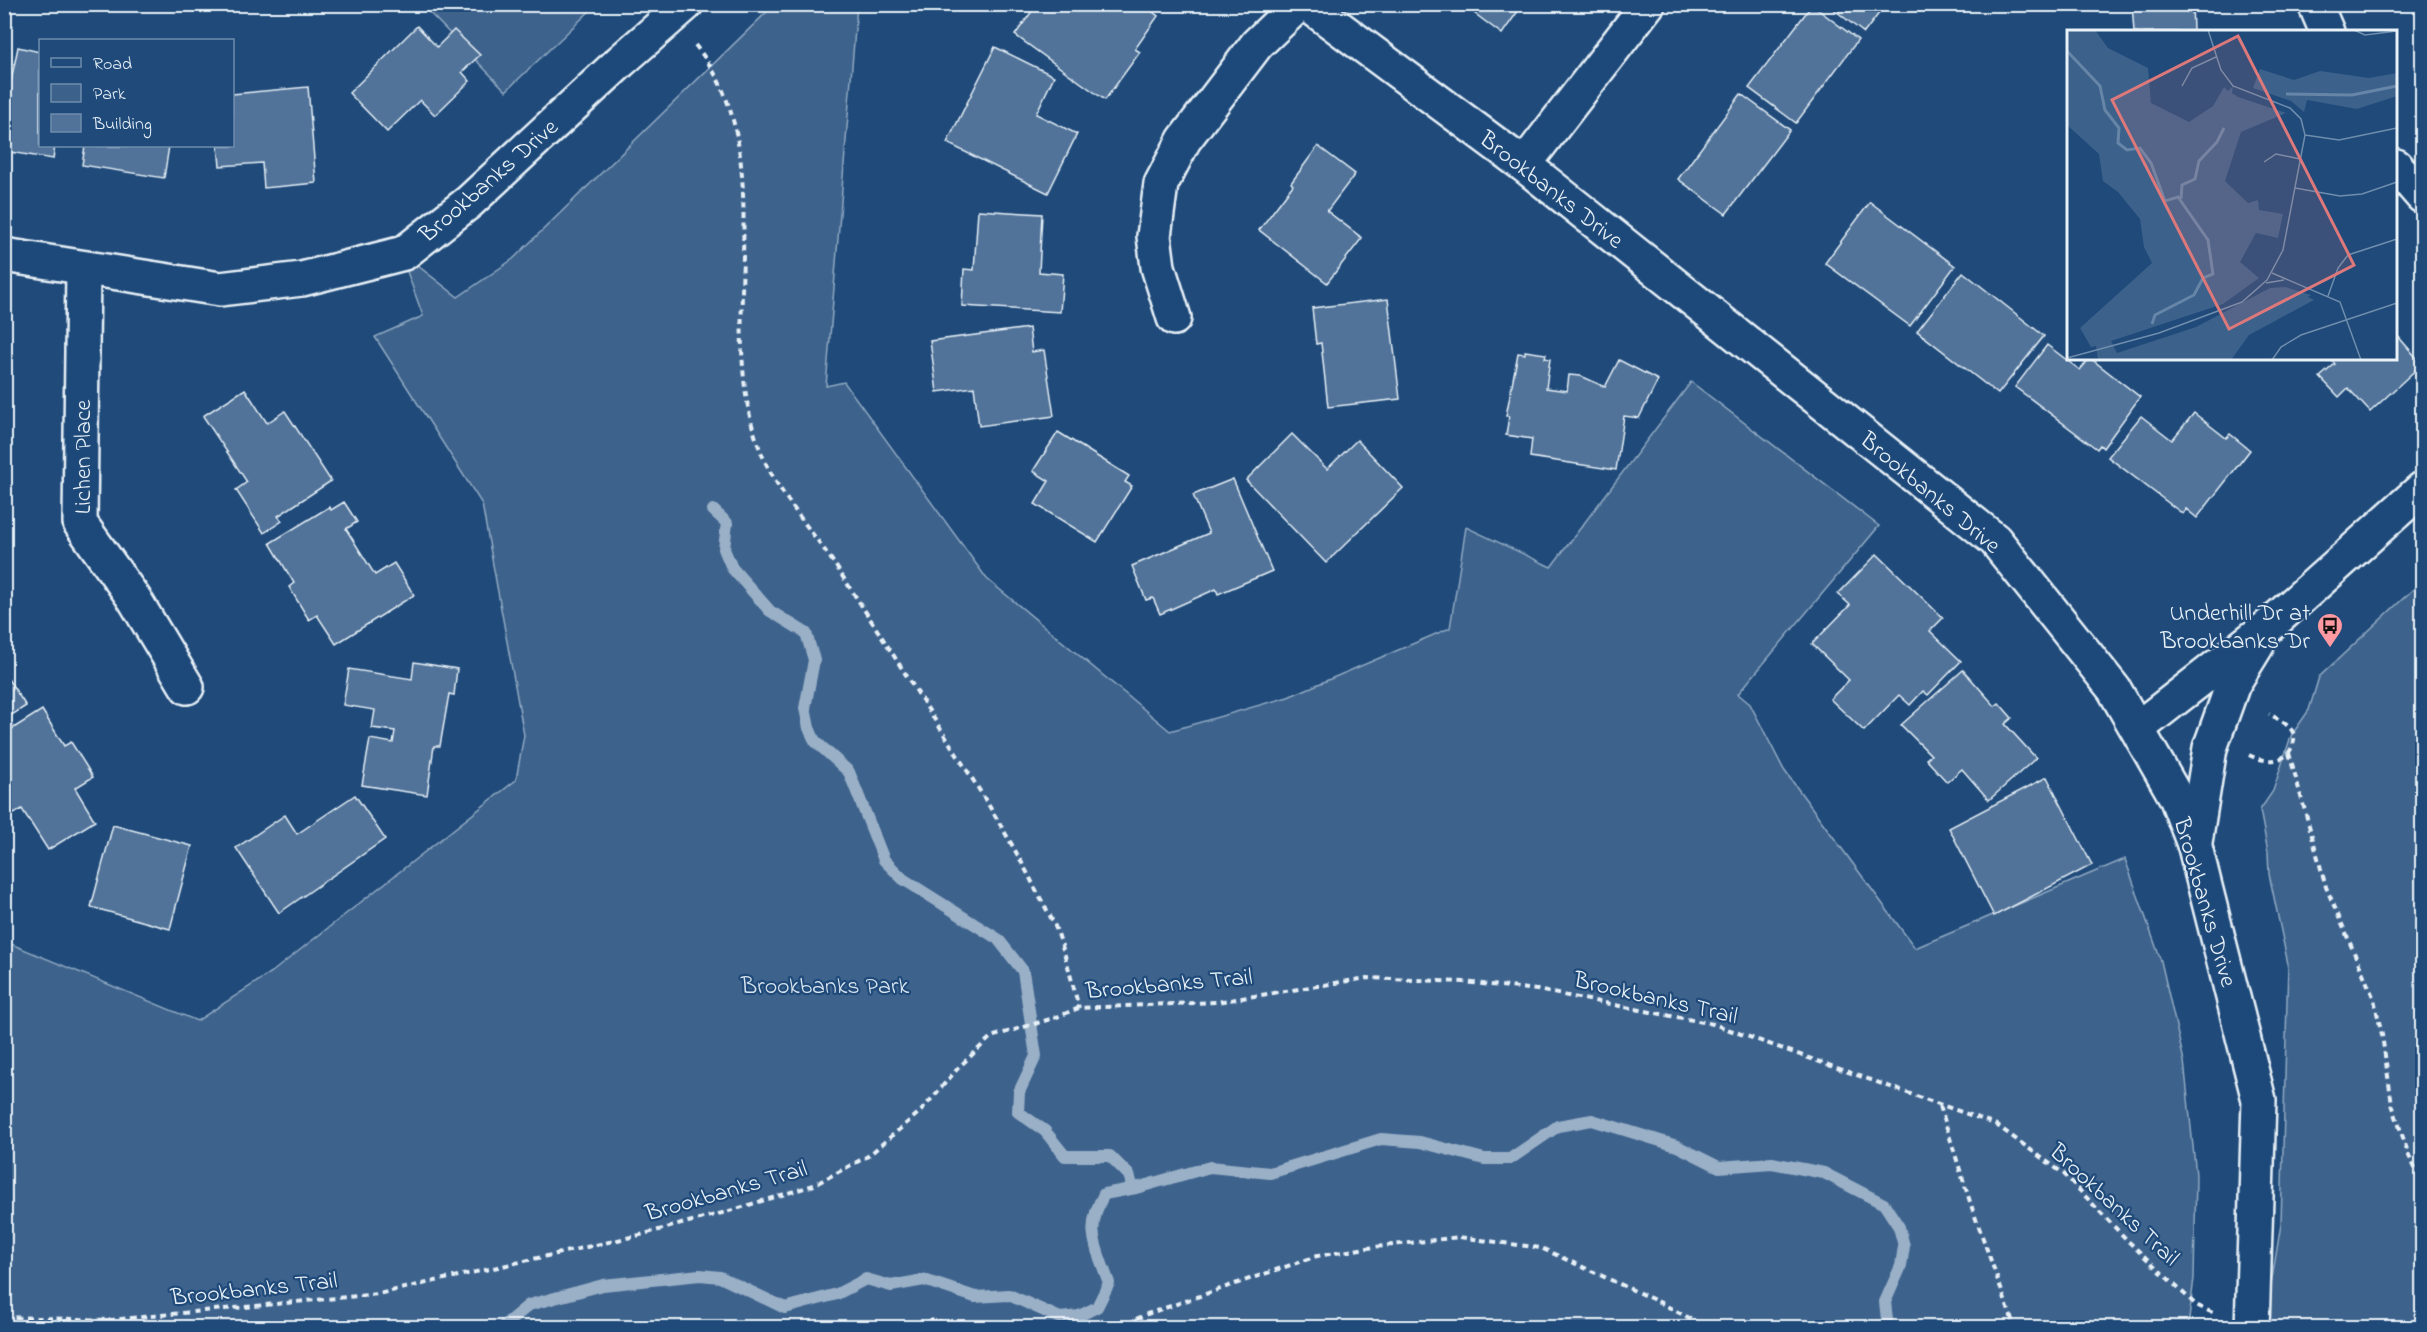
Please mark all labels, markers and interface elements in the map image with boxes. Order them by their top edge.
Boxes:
inset map [2067,30,2397,360]
legend [39,39,234,147]
text: Road [93,52,132,78]
text: Park [93,82,126,108]
street label: Brookbanks Drive [411,111,567,253]
text: Building [92,112,152,139]
street label: Brookbanks Drive [1470,123,1630,259]
street label: Lichen Place [67,399,102,514]
street label: Brookbanks Drive [1850,424,2008,564]
place label: Underhill Dr at Brookbanks Dr [2159,597,2311,660]
bus stop icon: Underhill Dr at Brookbanks Dr [2315,611,2345,649]
street label: Brookbanks Drive [2162,813,2245,992]
street label: Brookbanks Trail [1083,961,1254,1010]
street label: Brookbanks Trail [1569,963,1741,1035]
park label: Brookbanks Park [740,970,909,1005]
street label: Brookbanks Trail [2040,1135,2186,1276]
street label: Brookbanks Trail [641,1153,812,1233]
street label: Brookbanks Trail [168,1264,339,1317]

